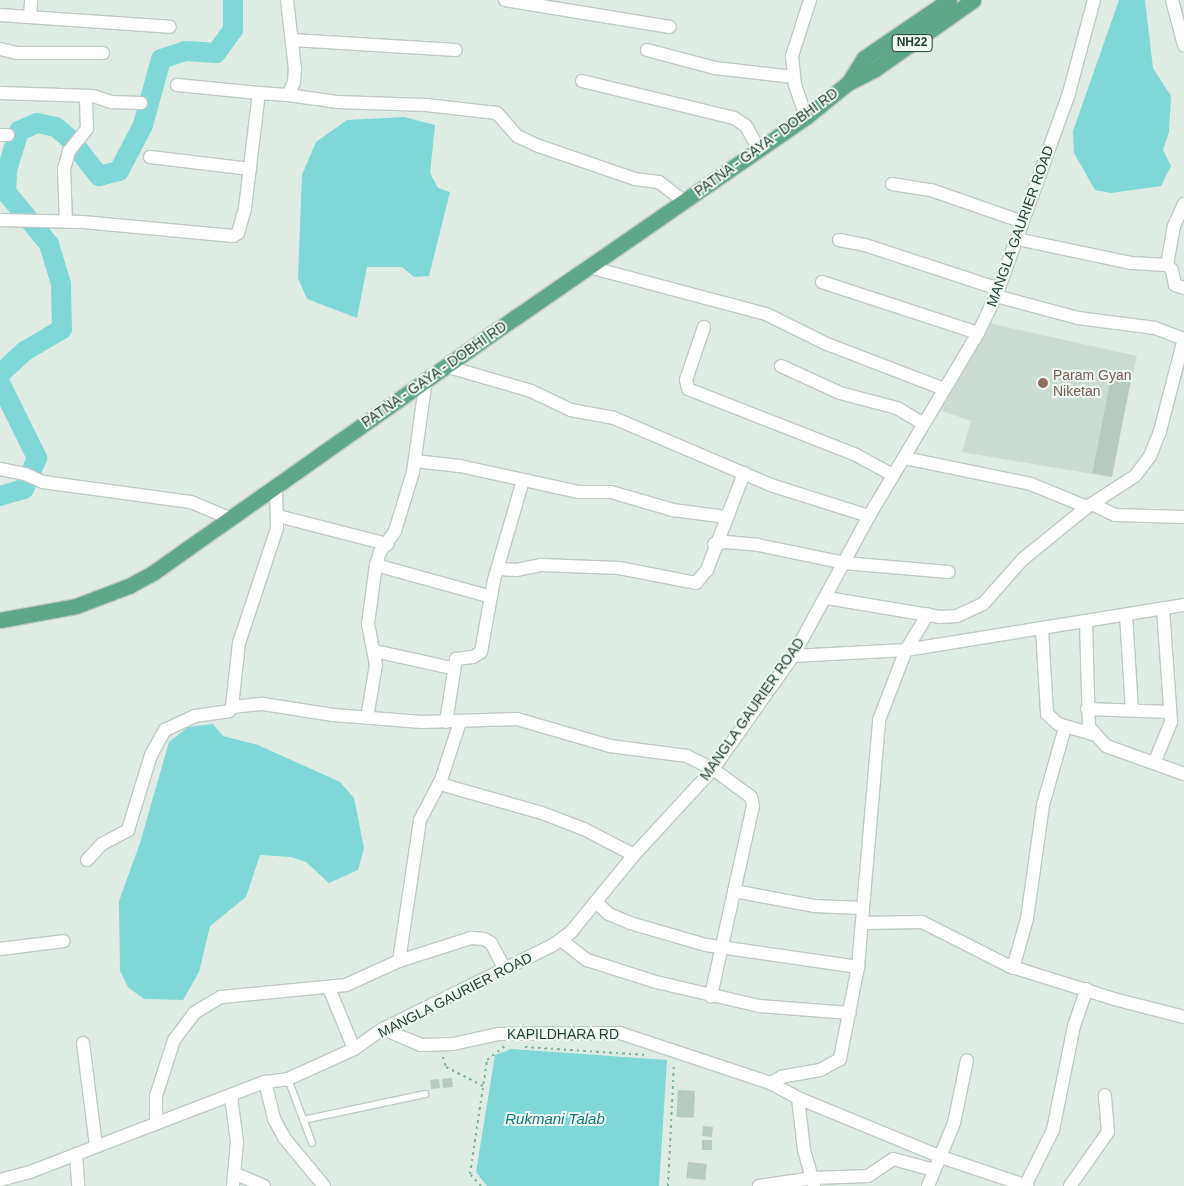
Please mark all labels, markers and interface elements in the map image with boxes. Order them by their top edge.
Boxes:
road number: NH22 [891,34,933,52]
street label: PATNA - GAYA - DOBHI RD [690,84,842,200]
street label: MANGLA GAURIER ROAD [983,143,1057,309]
street label: PATNA - GAYA - DOBHI RD [358,317,510,431]
place label: Param Gyan Niketan [1053,367,1132,400]
marker: Param Gyan Niketan [1037,377,1049,389]
street label: MANGLA GAURIER ROAD [696,634,808,784]
street label: MANGLA GAURIER ROAD [375,949,535,1041]
street label: KAPILDHARA RD [507,1026,619,1042]
water label: Rukmani Talab [505,1110,605,1128]

